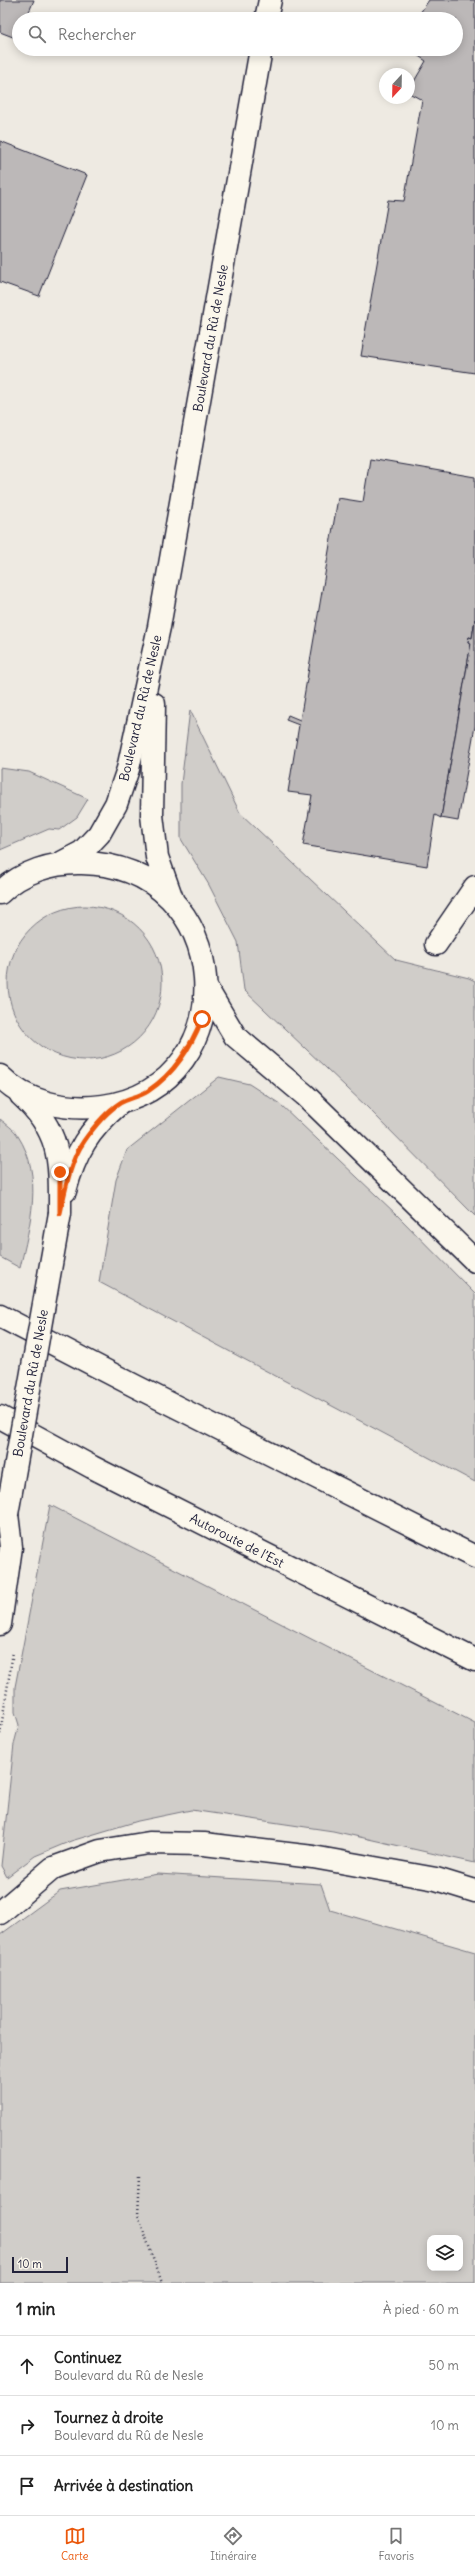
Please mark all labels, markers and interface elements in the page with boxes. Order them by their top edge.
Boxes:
search box [12,12,463,56]
icon: search [26,23,48,45]
text: Rechercher [58,25,136,44]
north arrow [379,68,415,104]
street label: Boulevard du Rû de Nesle [189,263,232,413]
street label: Boulevard du Rû de Nesle [115,633,166,783]
route start [193,1010,211,1028]
route end [51,1163,69,1181]
street label: Boulevard du Rû de Nesle [9,1308,52,1458]
street label: Autoroute de l’Est [187,1509,287,1572]
map controls [427,2235,463,2271]
button: layers [427,2235,463,2271]
scale bar [12,2255,68,2274]
text: 10 m [18,2257,42,2271]
text: 1 min [16,2298,55,2320]
text: À pied · 60 m [383,2301,459,2318]
text: Continuez [54,2348,122,2367]
icon: ahead [16,2355,38,2377]
text: 50 m [428,2357,459,2374]
text: Boulevard du Rû de Nesle [54,2367,204,2384]
text: Tournez à droite [54,2408,163,2427]
icon: right [16,2415,38,2437]
text: 10 m [431,2417,459,2434]
text: Boulevard du Rû de Nesle [54,2427,204,2444]
icon: arrive [16,2475,38,2497]
text: Arrivée à destination [54,2476,193,2495]
tab: Carte [61,2525,88,2563]
tab: Itinéraire [210,2525,257,2563]
tab: Favoris [379,2525,414,2563]

